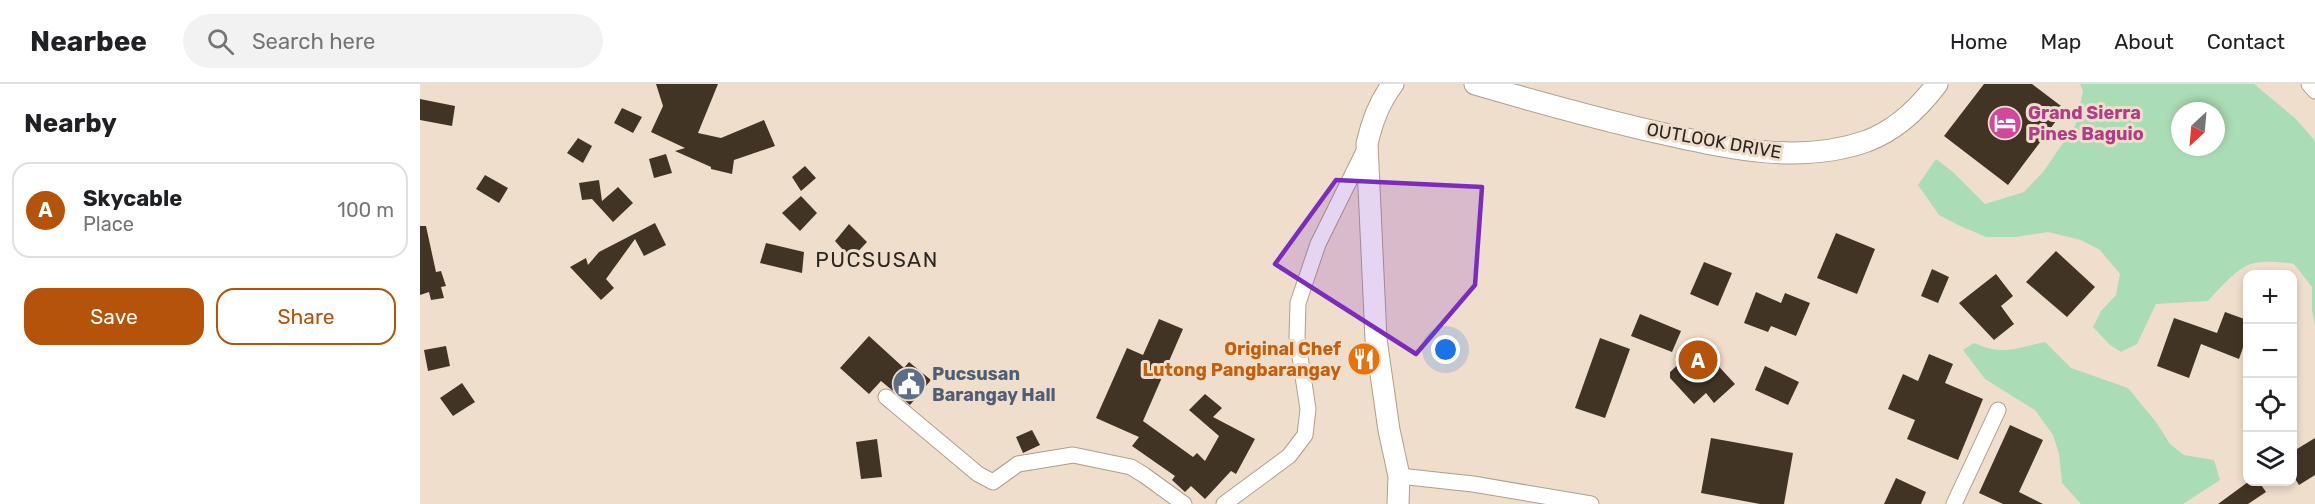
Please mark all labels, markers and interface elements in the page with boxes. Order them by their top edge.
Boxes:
search box [183,14,603,68]
text: Nearbee [30,25,147,58]
icon: search [204,25,237,58]
text: Search here [252,28,375,55]
text: Home [1950,29,2007,54]
text: Map [2040,29,2081,54]
text: About [2114,29,2174,54]
text: Contact [2207,29,2285,54]
place label: Grand Sierra Pines Baguio [2028,102,2144,145]
north arrow [2171,102,2225,156]
hotel icon: Grand Sierra Pines Baguio [1987,105,2023,141]
text: Nearby [24,108,117,139]
street label: OUTLOOK DRIVE [1645,118,1783,164]
text: Skycable [83,185,182,212]
text: A [38,198,53,222]
text: 100 m [337,198,394,222]
text: Place [83,212,134,236]
district label: PUCSUSAN [815,247,939,272]
map controls [2243,270,2297,486]
button: + [2243,270,2297,324]
button: Save [24,288,204,345]
button: Share [216,288,396,345]
button: − [2243,324,2297,378]
your location [1431,335,1460,364]
place label: Original Chef Lutong Pangbarangay [1142,338,1341,381]
pin: A [1678,338,1718,382]
restaurant icon: Original Chef Lutong Pangbarangay [1346,341,1382,377]
place label: Pucsusan Barangay Hall [932,363,1056,406]
public building icon: Pucsusan Barangay Hall [891,366,927,402]
button: locate [2243,378,2297,432]
button: layers [2243,432,2297,486]

